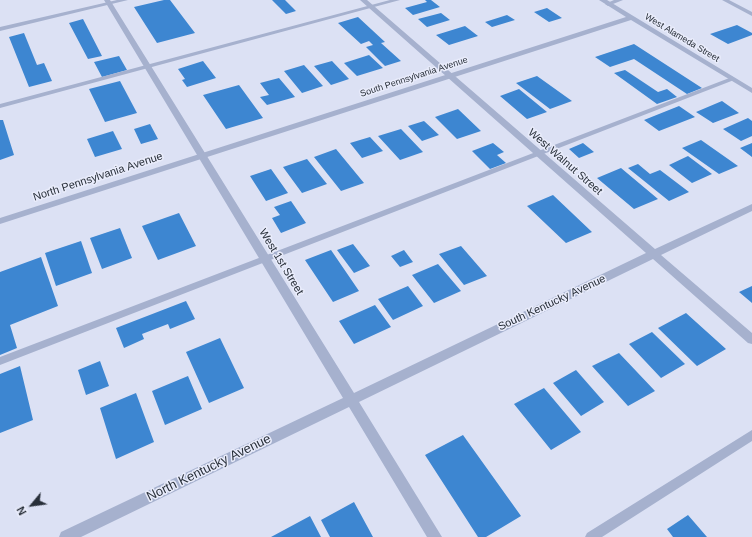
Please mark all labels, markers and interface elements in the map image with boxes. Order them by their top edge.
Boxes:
street label: West Alameda Street [643,12,721,64]
street label: South Pennsylvania Avenue [359,54,469,100]
street label: West Walnut Street [525,126,605,198]
street label: North Pennsylvania Avenue [32,150,164,204]
street label: West 1st Street [256,226,306,298]
street label: South Kentucky Avenue [496,272,608,334]
street label: North Kentucky Avenue [144,431,274,505]
north arrow [12,485,52,525]
text: N [14,504,29,517]

